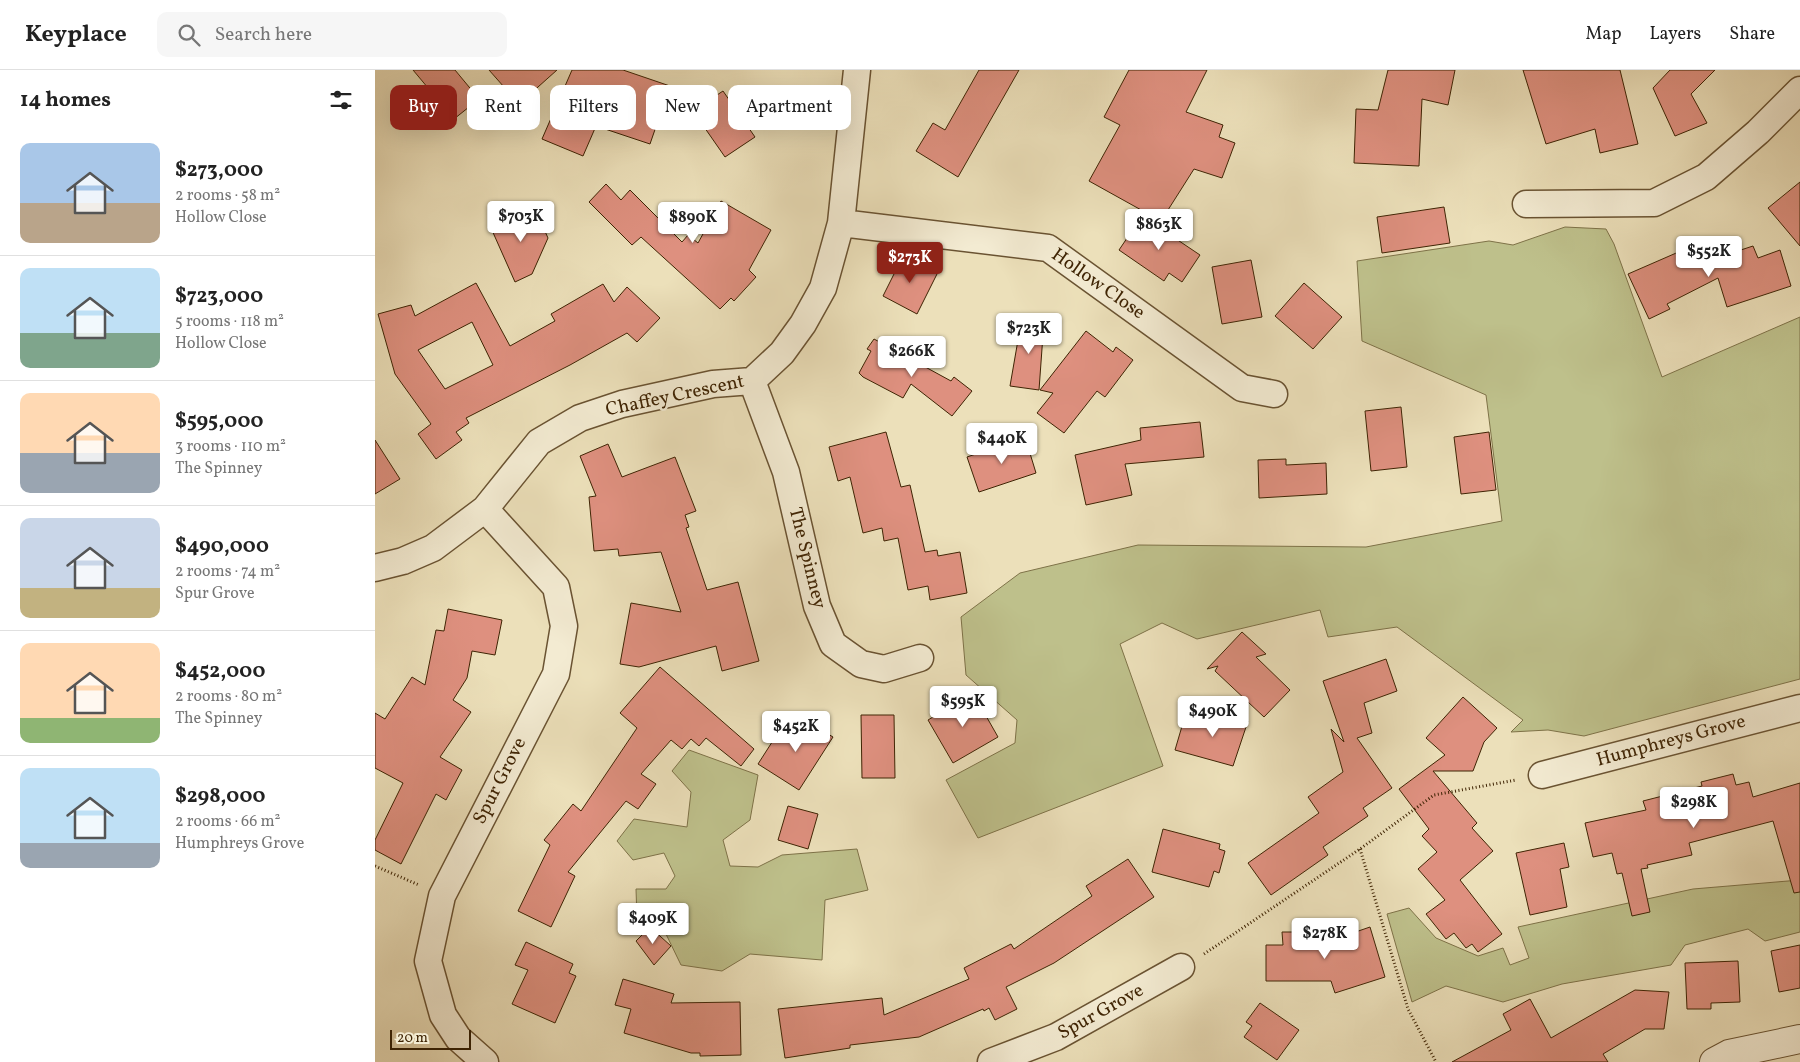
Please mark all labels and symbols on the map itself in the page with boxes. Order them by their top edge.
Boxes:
pin: $703K [486,200,556,243]
pin: $890K [658,202,728,244]
pin: $863K [1124,208,1194,251]
pin: $552K [1674,236,1744,278]
pin: $273K [875,242,945,284]
street label: Hollow Close [1046,242,1150,326]
pin: $723K [994,312,1064,355]
pin: $266K [877,336,947,378]
street label: Chaffey Crescent [603,369,747,423]
pin: $440K [967,422,1037,465]
street label: The Spinney [782,505,832,611]
pin: $595K [928,686,998,728]
pin: $490K [1178,696,1248,738]
street label: Humphreys Grove [1594,709,1748,773]
pin: $452K [761,710,831,753]
street label: Spur Grove [467,733,533,829]
pin: $298K [1659,786,1729,829]
pin: $409K [618,902,688,945]
pin: $278K [1290,918,1360,960]
street label: Spur Grove [1053,978,1149,1046]
scale bar [390,1027,471,1050]

